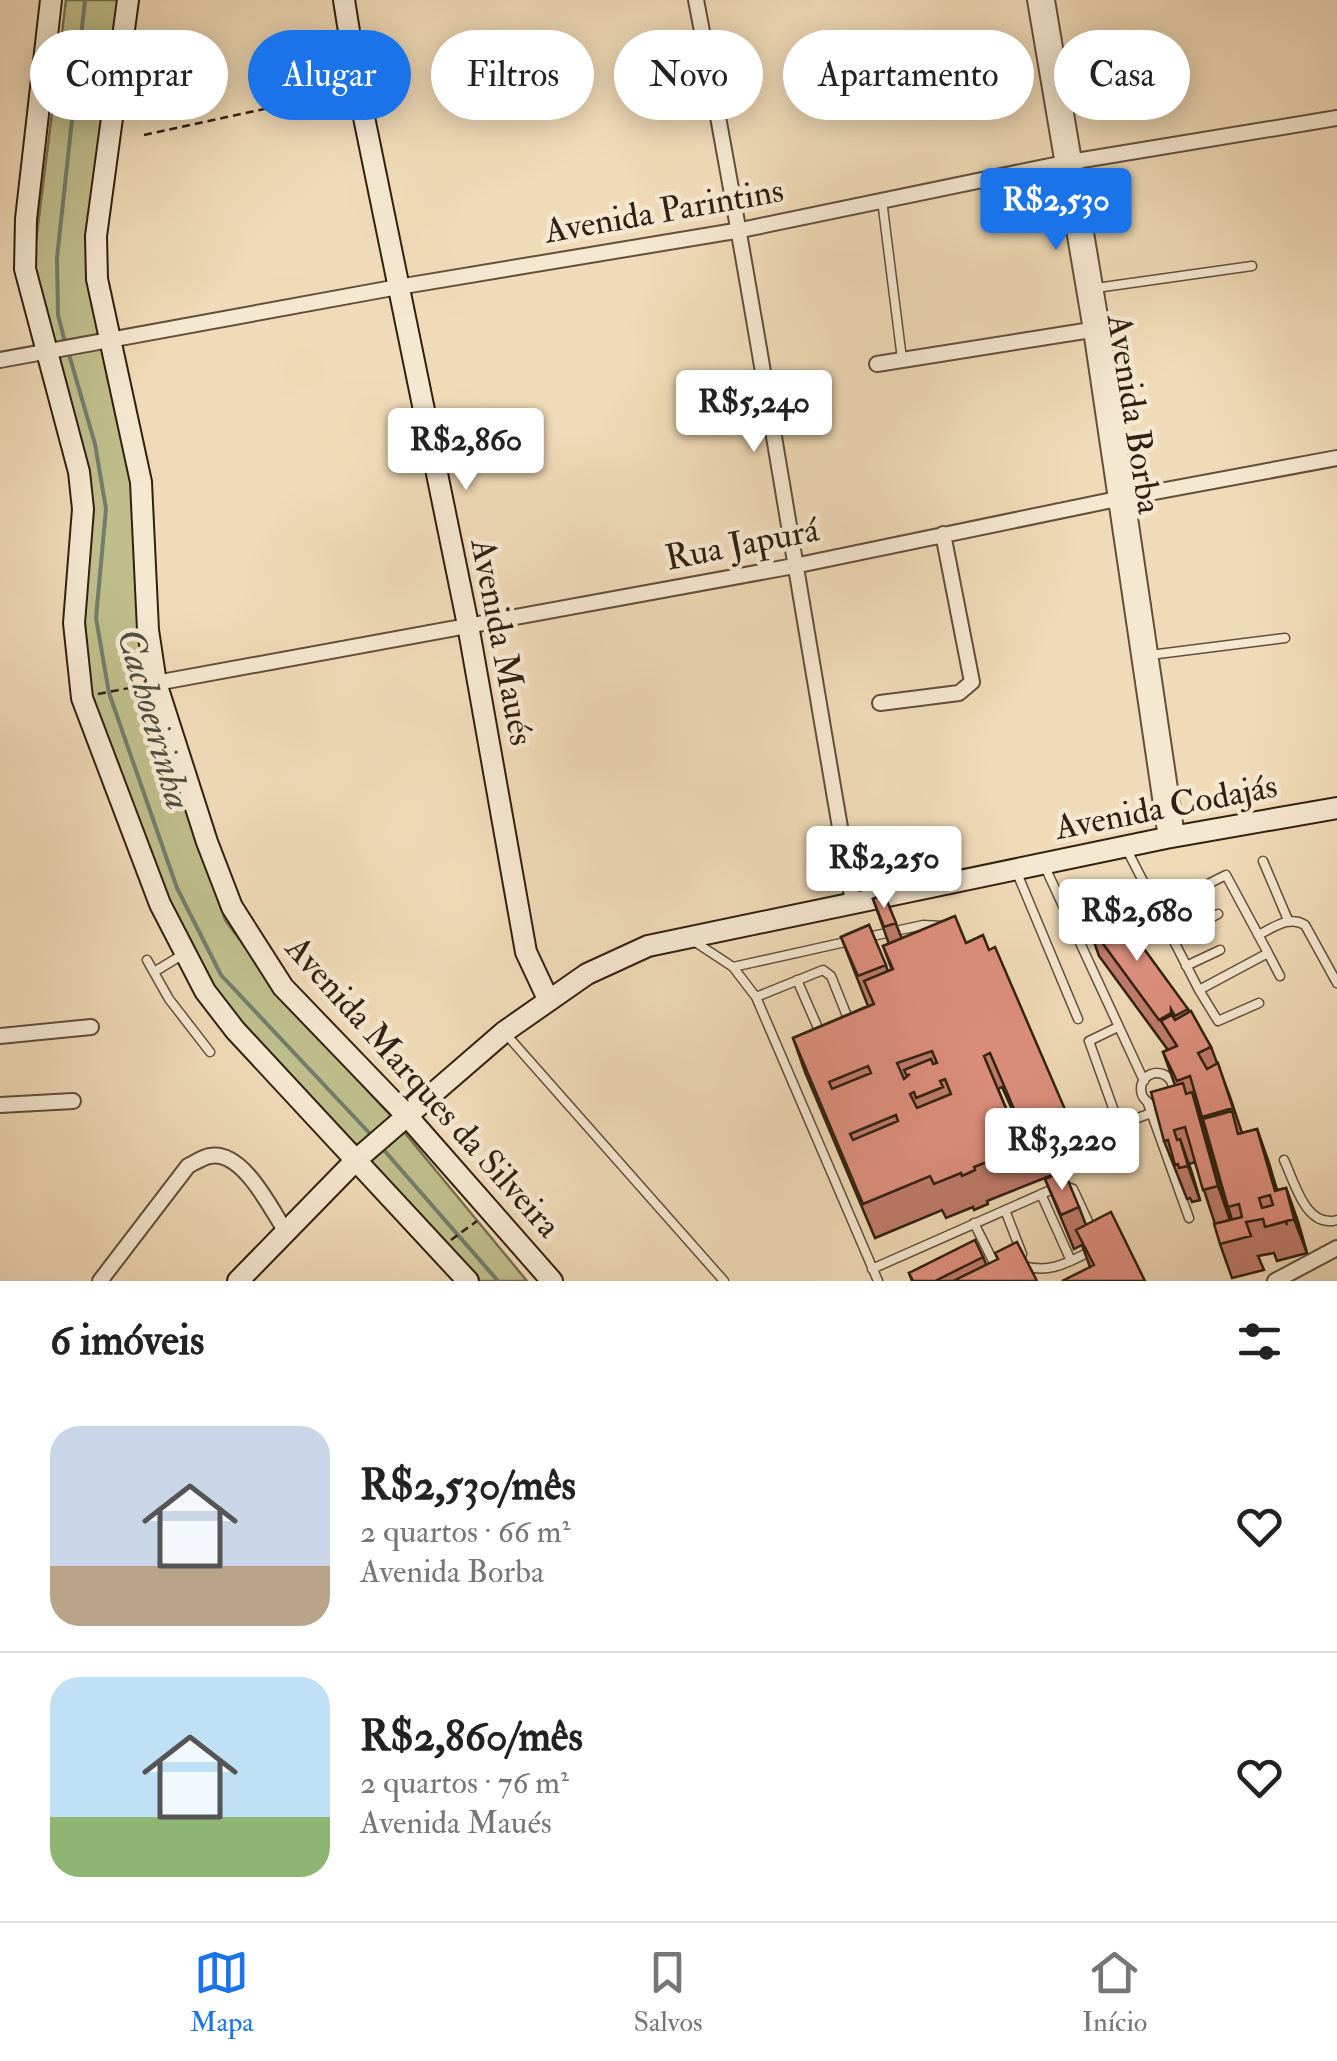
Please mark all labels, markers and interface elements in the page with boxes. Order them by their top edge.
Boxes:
chip: Comprar [30,30,228,120]
chip: Alugar [248,30,411,120]
chip: Filtros [431,30,594,120]
chip: Novo [614,30,763,120]
chip: Apartamento [783,30,1034,120]
chip: Casa [1054,30,1190,120]
street label: Avenida Parintins [540,168,787,254]
pin: R$2,530 [964,168,1148,253]
text: R$2,530 [1002,180,1110,220]
street label: Avenida Borba [1096,310,1172,517]
pin: R$5,240 [662,370,846,455]
text: R$5,240 [698,382,810,422]
pin: R$2,860 [374,408,558,493]
text: R$2,860 [410,420,522,460]
street label: Rua Japurá [661,507,823,580]
street label: Avenida Maués [460,534,544,749]
water label: Cachoeirinha [105,623,203,815]
street label: Avenida Codajás [1050,764,1281,850]
pin: R$2,250 [792,826,976,911]
text: R$2,250 [828,838,940,878]
pin: R$2,680 [1045,879,1229,964]
text: R$2,680 [1081,891,1193,931]
street label: Avenida Marques da Silveira [275,926,571,1247]
pin: R$3,220 [970,1108,1154,1193]
text: R$3,220 [1007,1120,1117,1160]
icon: filters [1232,1314,1287,1369]
text: 6 imóveis [50,1315,204,1367]
text: R$2,530/mês [360,1460,576,1512]
icon: home [130,1466,250,1586]
icon: heart [1232,1499,1287,1554]
text: 2 quartos · 66 m² [360,1512,571,1552]
text: Avenida Borba [360,1552,544,1592]
text: R$2,860/mês [360,1711,583,1763]
icon: home [130,1717,250,1837]
icon: heart [1232,1750,1287,1805]
text: 2 quartos · 76 m² [360,1763,569,1803]
text: Avenida Maués [360,1803,552,1843]
tab: Mapa [190,1945,254,2040]
tab: Salvos [633,1945,703,2040]
tab: Início [1082,1945,1147,2040]

